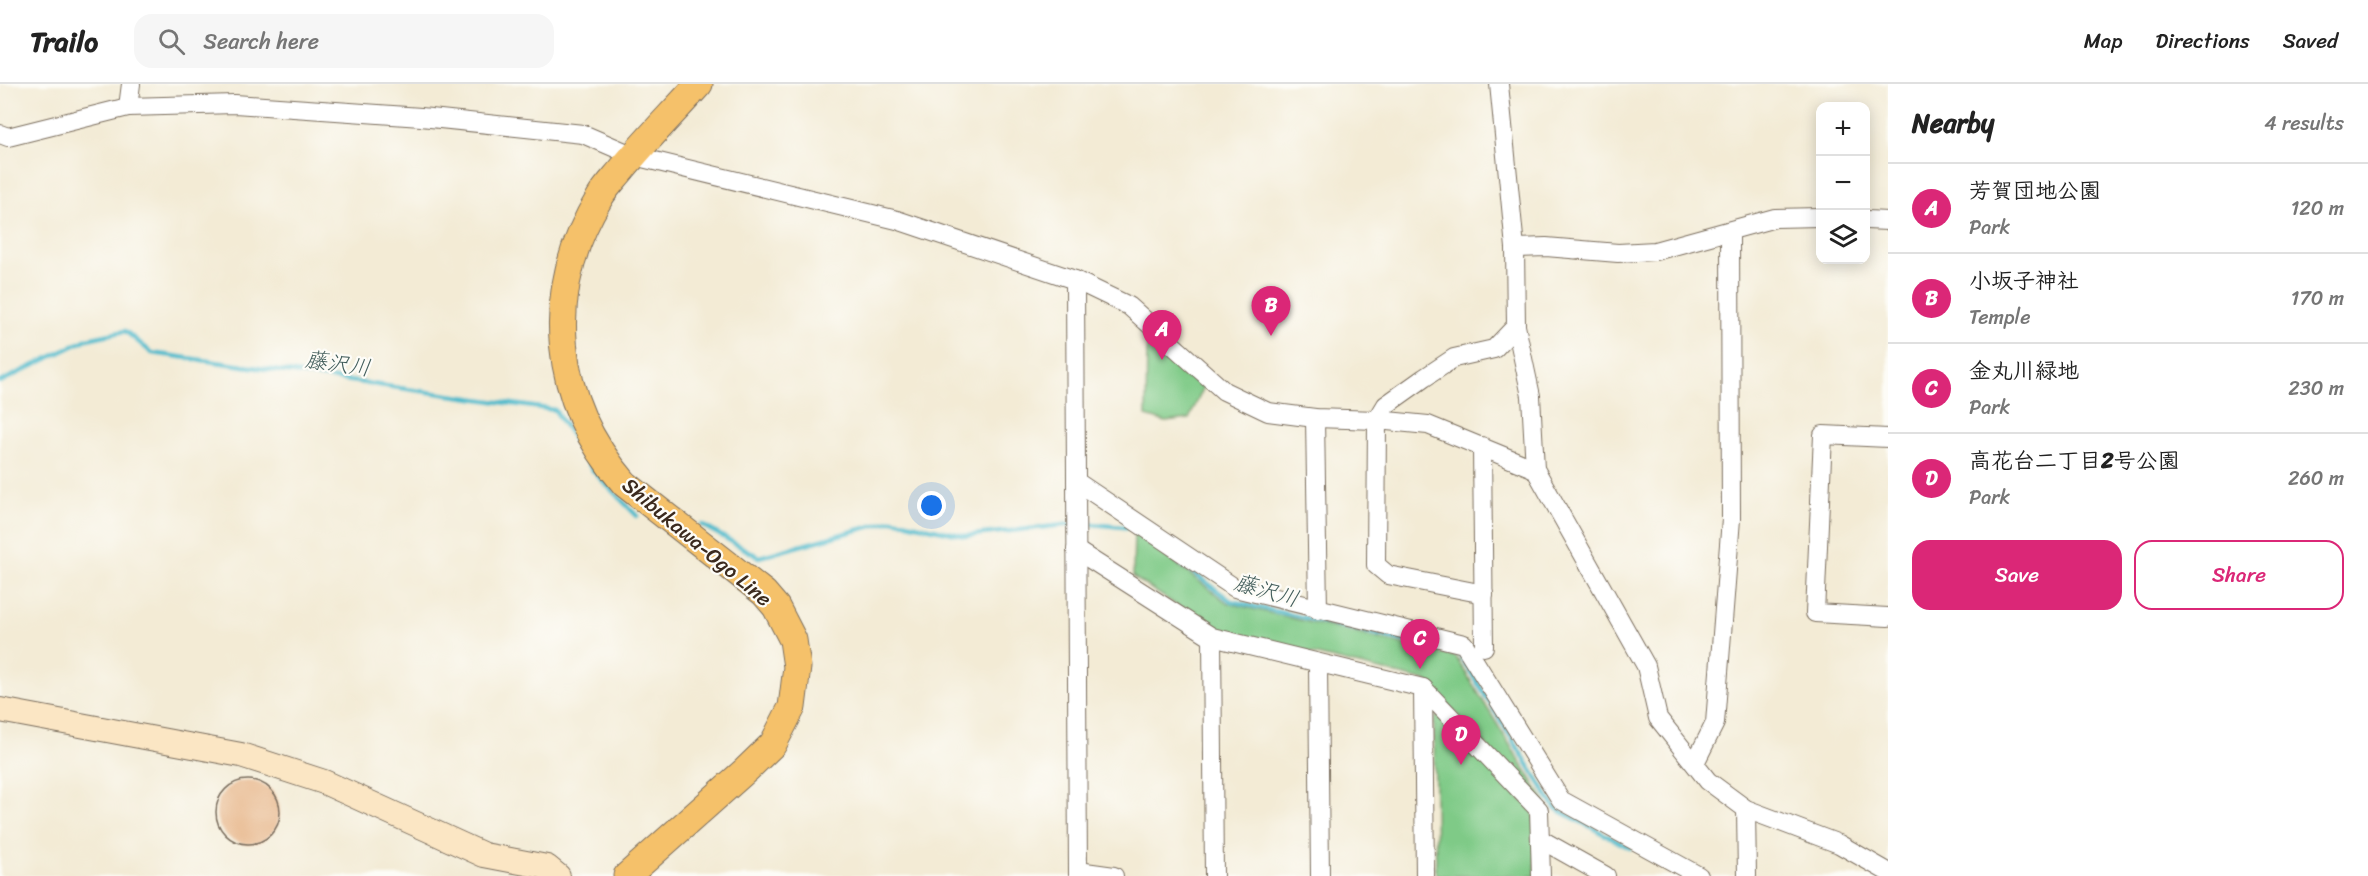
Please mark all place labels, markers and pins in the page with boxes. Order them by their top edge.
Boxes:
pin: B [1252,286,1290,336]
pin: A [1142,310,1182,360]
pin: C [1400,620,1440,669]
pin: D [1442,716,1480,765]

